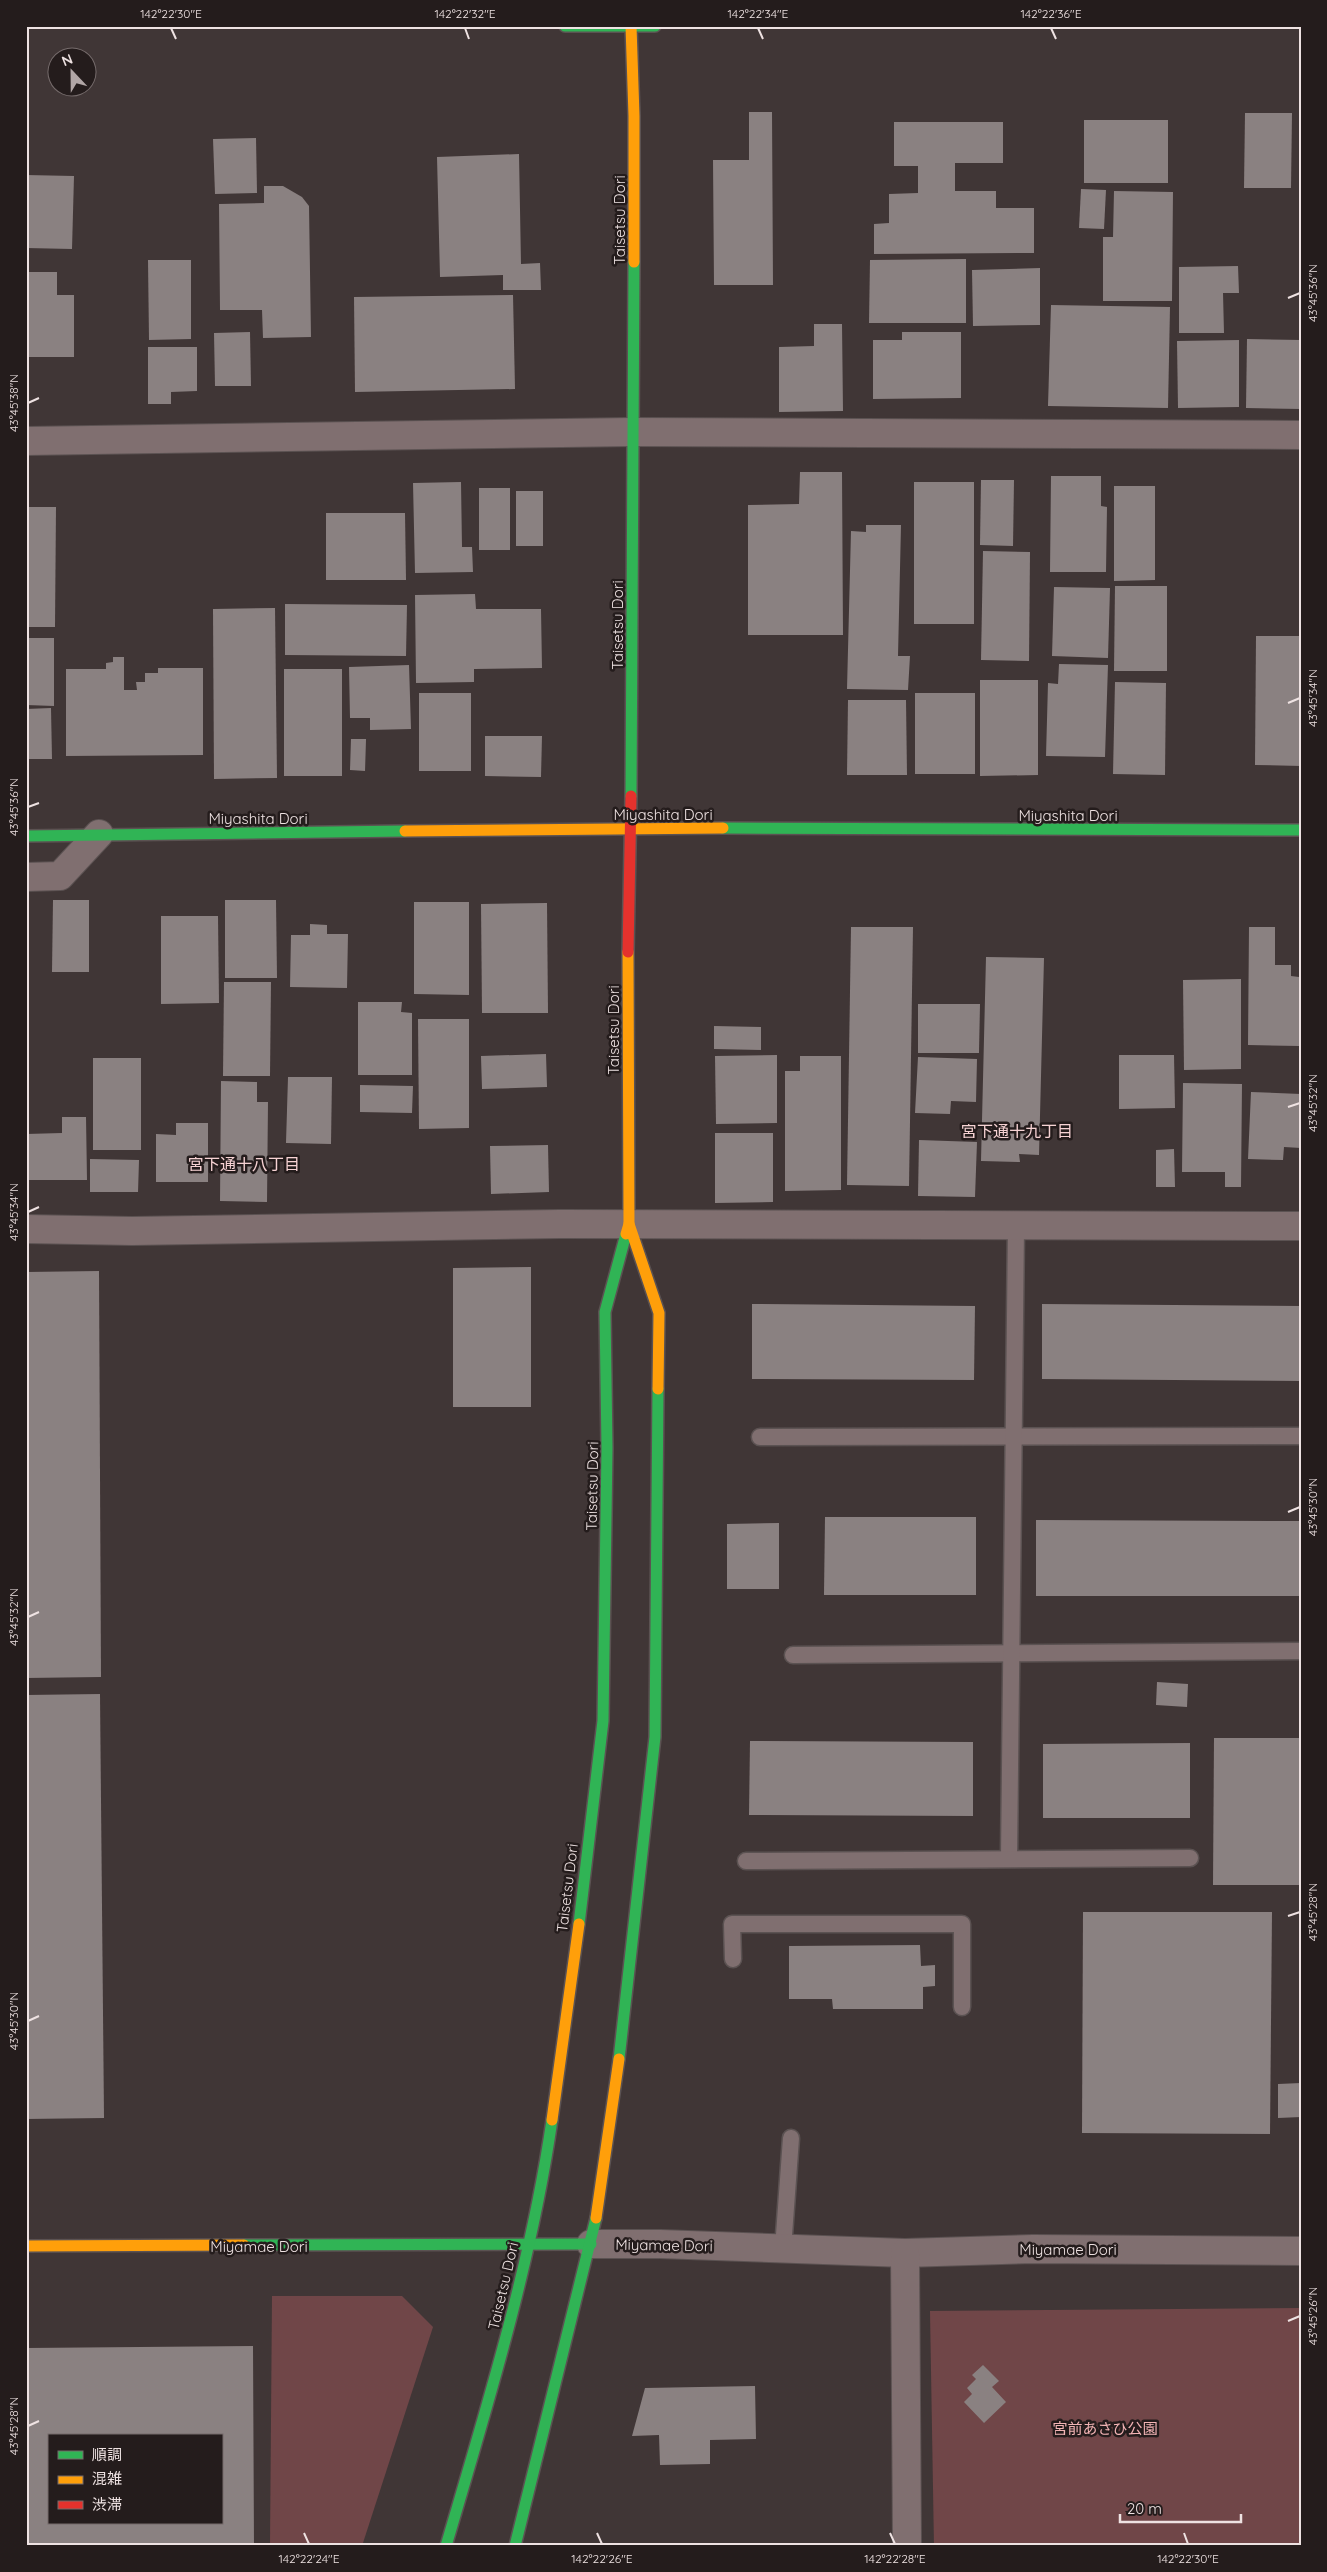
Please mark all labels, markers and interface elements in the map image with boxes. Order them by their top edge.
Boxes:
text: 142°22'30"E [140,6,202,21]
text: 142°22'32"E [434,6,496,21]
text: 142°22'34"E [728,6,789,21]
text: 142°22'36"E [1021,6,1082,21]
north arrow [48,48,98,98]
text: N [59,50,75,70]
street label: Taisetsu Dori [610,175,629,265]
text: 43°45'36"N [1305,264,1320,322]
text: 43°45'38"N [6,374,21,432]
street label: Taisetsu Dori [608,580,627,670]
text: 43°45'34"N [1305,669,1320,727]
text: 43°45'36"N [6,778,21,836]
street label: Miyashita Dori [613,805,713,824]
street label: Miyashita Dori [1018,806,1118,825]
street label: Miyashita Dori [208,809,308,828]
street label: Taisetsu Dori [604,985,623,1075]
text: 43°45'32"N [1305,1074,1320,1132]
district label: 宮下通十九丁目 [961,1121,1073,1141]
district label: 宮下通十八丁目 [188,1154,300,1174]
text: 43°45'34"N [6,1183,21,1241]
street label: Taisetsu Dori [582,1441,602,1531]
text: 43°45'30"N [1305,1478,1320,1536]
text: 43°45'32"N [6,1588,21,1646]
street label: Taisetsu Dori [552,1842,582,1934]
text: 43°45'28"N [1305,1883,1320,1941]
text: 43°45'30"N [6,1992,21,2050]
street label: Miyamae Dori [615,2235,713,2255]
street label: Miyamae Dori [210,2237,308,2256]
street label: Taisetsu Dori [484,2240,522,2332]
street label: Miyamae Dori [1019,2240,1117,2259]
text: 43°45'26"N [1305,2287,1320,2345]
text: 43°45'28"N [6,2397,21,2455]
park label: 宮前あさひ公園 [1052,2419,1158,2438]
legend [48,2434,222,2524]
text: 順調 [92,2445,122,2464]
text: 混雑 [92,2469,122,2488]
scale bar [1120,2492,1241,2524]
text: 渋滞 [92,2495,122,2514]
text: 20 m [1127,2499,1162,2518]
text: 142°22'24"E [278,2551,340,2566]
text: 142°22'26"E [571,2551,633,2566]
text: 142°22'28"E [864,2551,926,2566]
text: 142°22'30"E [1157,2551,1219,2566]

